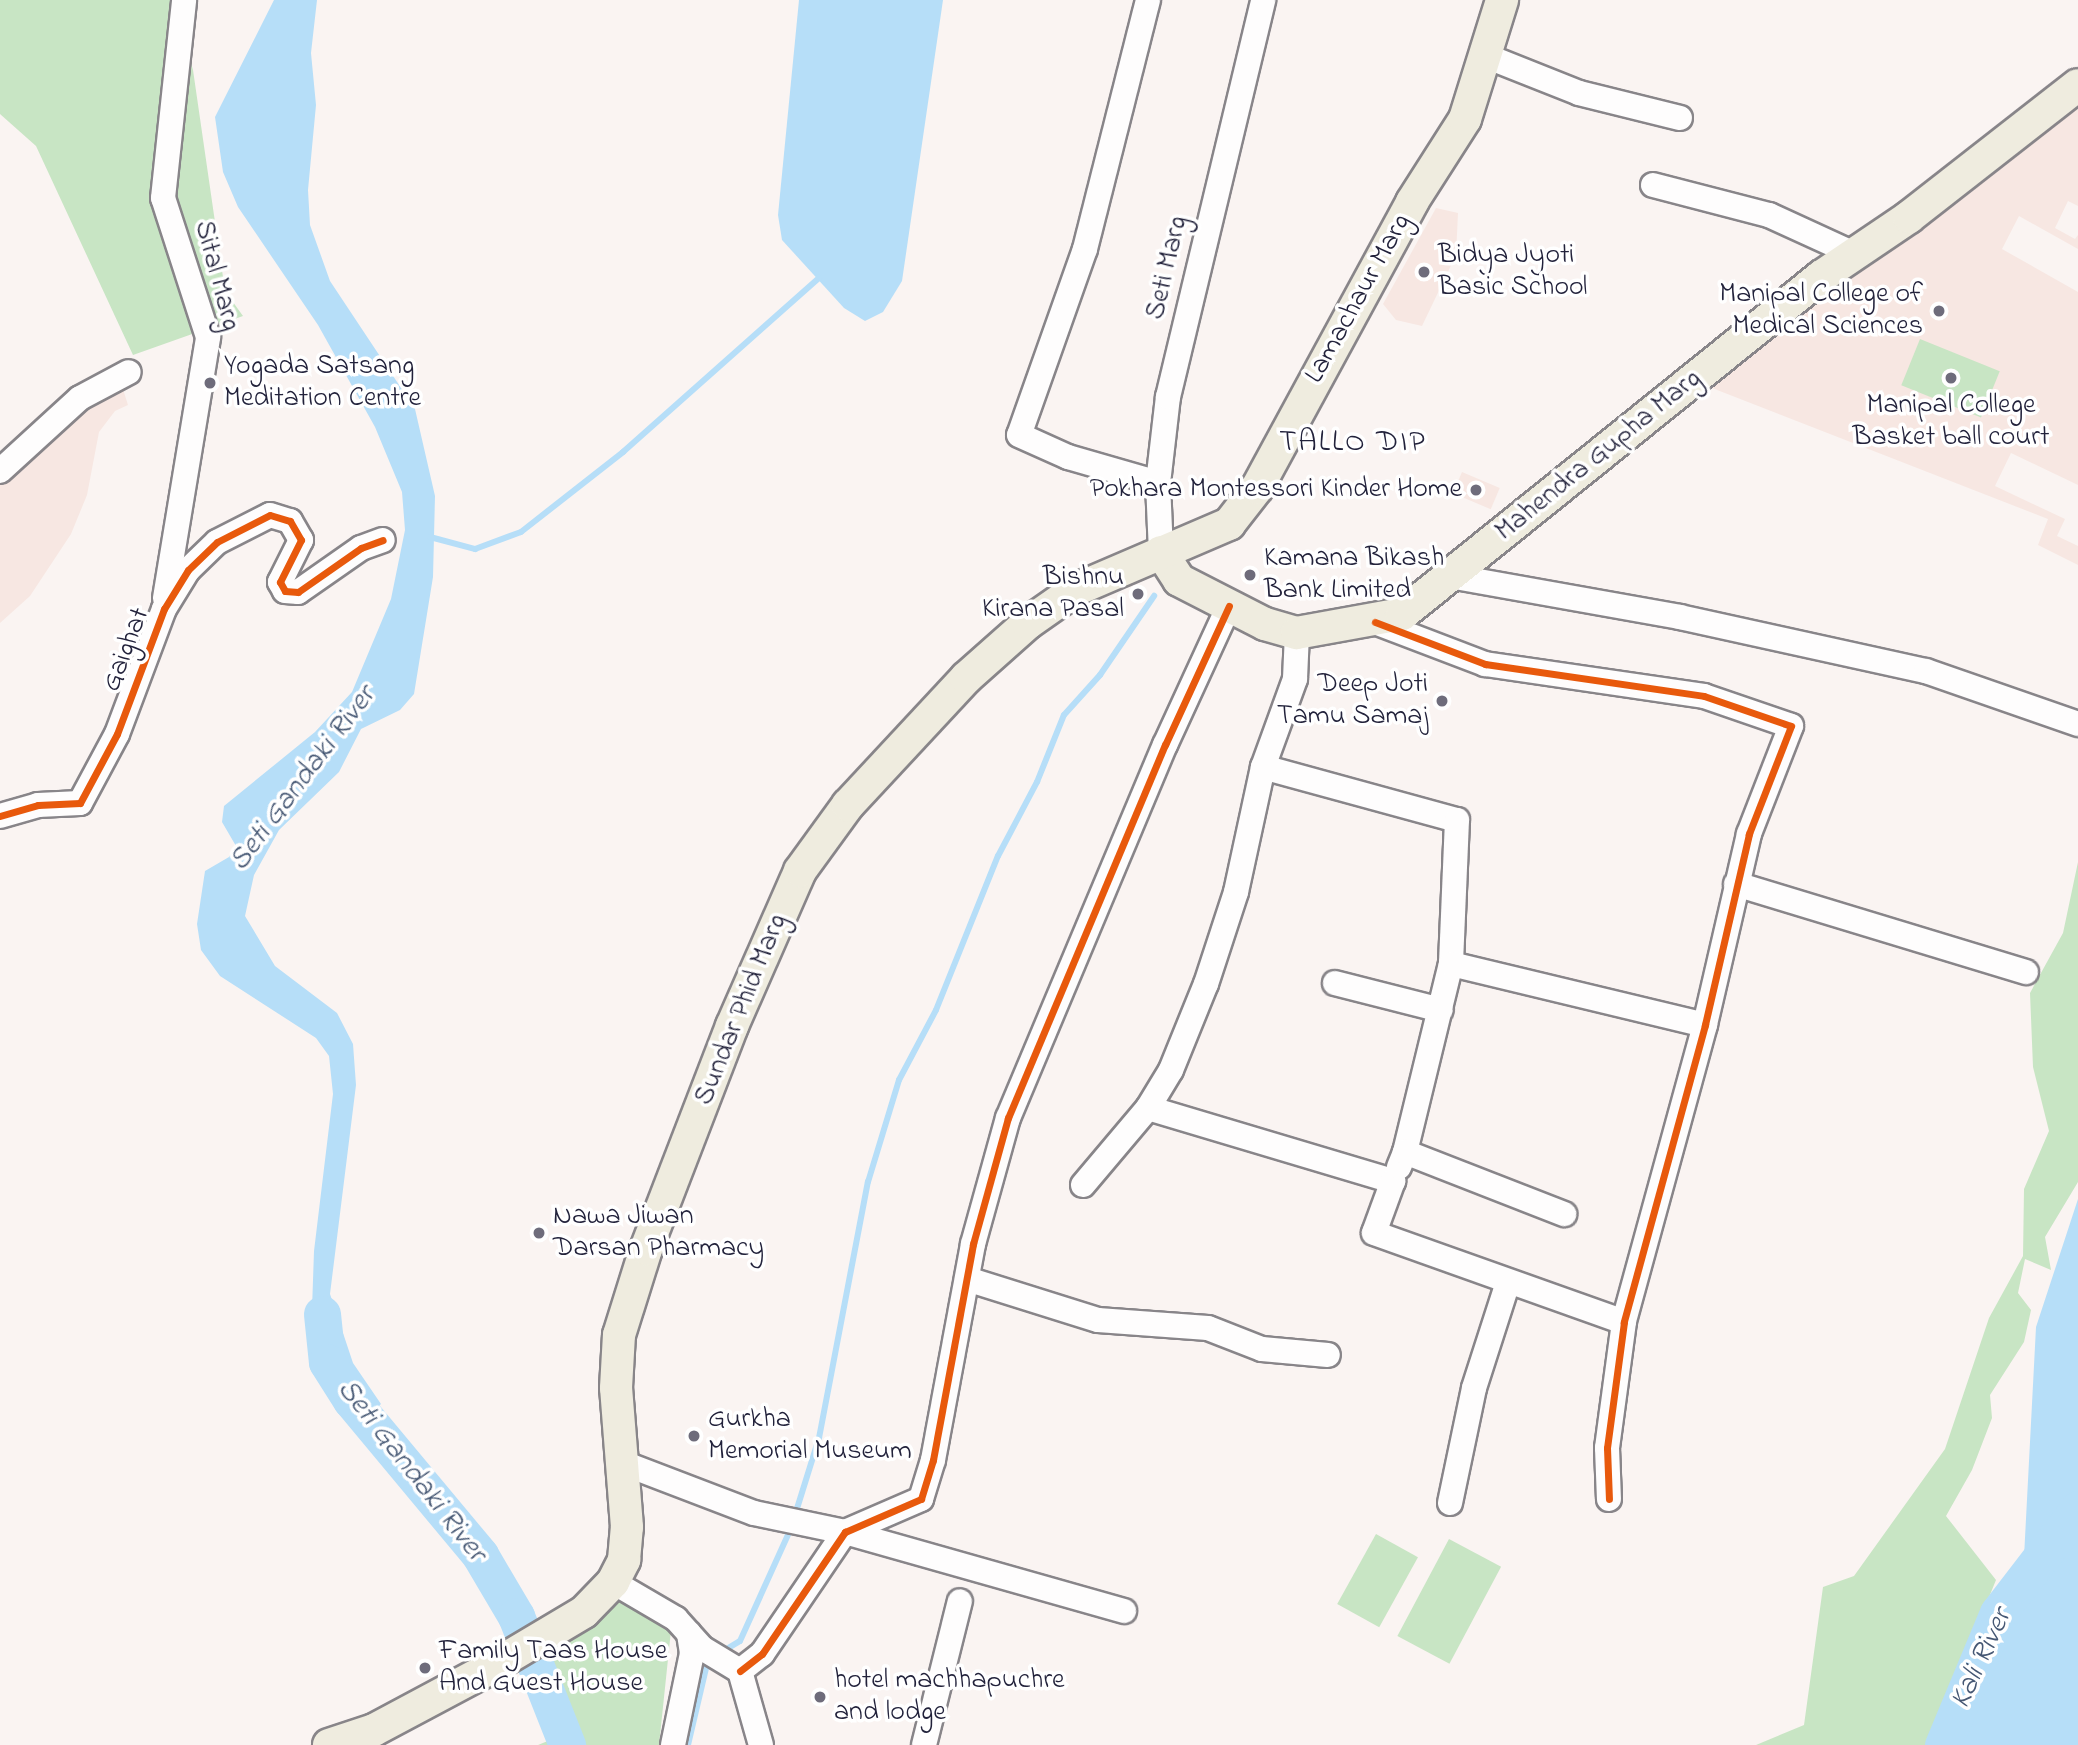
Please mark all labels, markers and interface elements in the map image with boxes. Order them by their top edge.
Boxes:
street label: Lamachaur Marg [1299,209,1419,389]
street label: Seti Marg [1140,213,1196,323]
street label: Sital Marg [185,217,247,335]
place label: Bidya Jyoti Basic School [1438,239,1587,305]
marker: Bidya Jyoti Basic School [1416,264,1432,280]
place label: Manipal College of Medical Sciences [1719,278,1923,344]
marker: Manipal College of Medical Sciences [1929,301,1949,321]
place label: Yogada Satsang Meditation Centre [224,350,421,416]
street label: Mahendra Gupha Marg [1489,363,1709,549]
marker: Manipal College Basket ball court [1943,370,1959,386]
marker: Yogada Satsang Meditation Centre [202,375,218,391]
place label: Manipal College Basket ball court [1853,389,2049,455]
district label: TALLO DIP [1280,425,1426,461]
place label: Pokhara Montessori Kinder Home [1090,473,1462,507]
marker: Pokhara Montessori Kinder Home [1468,482,1484,498]
place label: Kamana Bikash Bank Limited [1264,542,1444,608]
place label: Bishnu Kirana Pasal [982,561,1124,627]
marker: Kamana Bikash Bank Limited [1242,567,1258,583]
marker: Bishnu Kirana Pasal [1130,586,1146,602]
street label: Gaighat [96,603,158,697]
place label: Deep Joti Tamu Samaj [1277,668,1428,734]
water label: Seti Gandaki River [222,680,384,878]
marker: Deep Joti Tamu Samaj [1434,693,1450,709]
street label: Sundar Phid Marg [688,909,796,1111]
place label: Nawa Jiwan Darsan Pharmacy [553,1200,764,1266]
marker: Nawa Jiwan Darsan Pharmacy [531,1225,547,1241]
water label: Seti Gandaki River [329,1373,493,1569]
place label: Gurkha Memorial Museum [708,1403,912,1469]
marker: Gurkha Memorial Museum [686,1428,702,1444]
water label: Kali River [1943,1603,2021,1715]
place label: Family Taas House And Guest House [439,1635,667,1701]
marker: Family Taas House And Guest House [417,1660,433,1676]
place label: hotel machhapuchre and lodge [834,1664,1065,1730]
marker: hotel machhapuchre and lodge [812,1689,828,1705]

